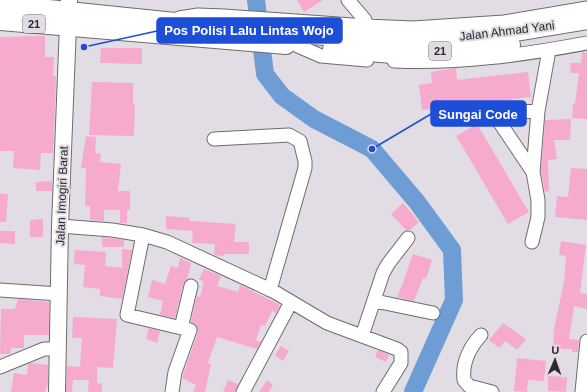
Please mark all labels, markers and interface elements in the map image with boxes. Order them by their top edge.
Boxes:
road number: 21 [23,15,45,33]
callout: Pos Polisi Lalu Lintas Wojo [157,18,342,43]
street label: Jalan Ahmad Yani [459,18,555,44]
text: Pos Polisi Lalu Lintas Wojo [164,23,334,38]
road number: 21 [429,42,451,60]
callout: Sungai Code [431,101,526,126]
text: Sungai Code [438,107,518,122]
street label: Jalan Imogiri Barat [53,145,71,246]
north arrow [535,340,575,380]
text: U [551,344,560,356]

